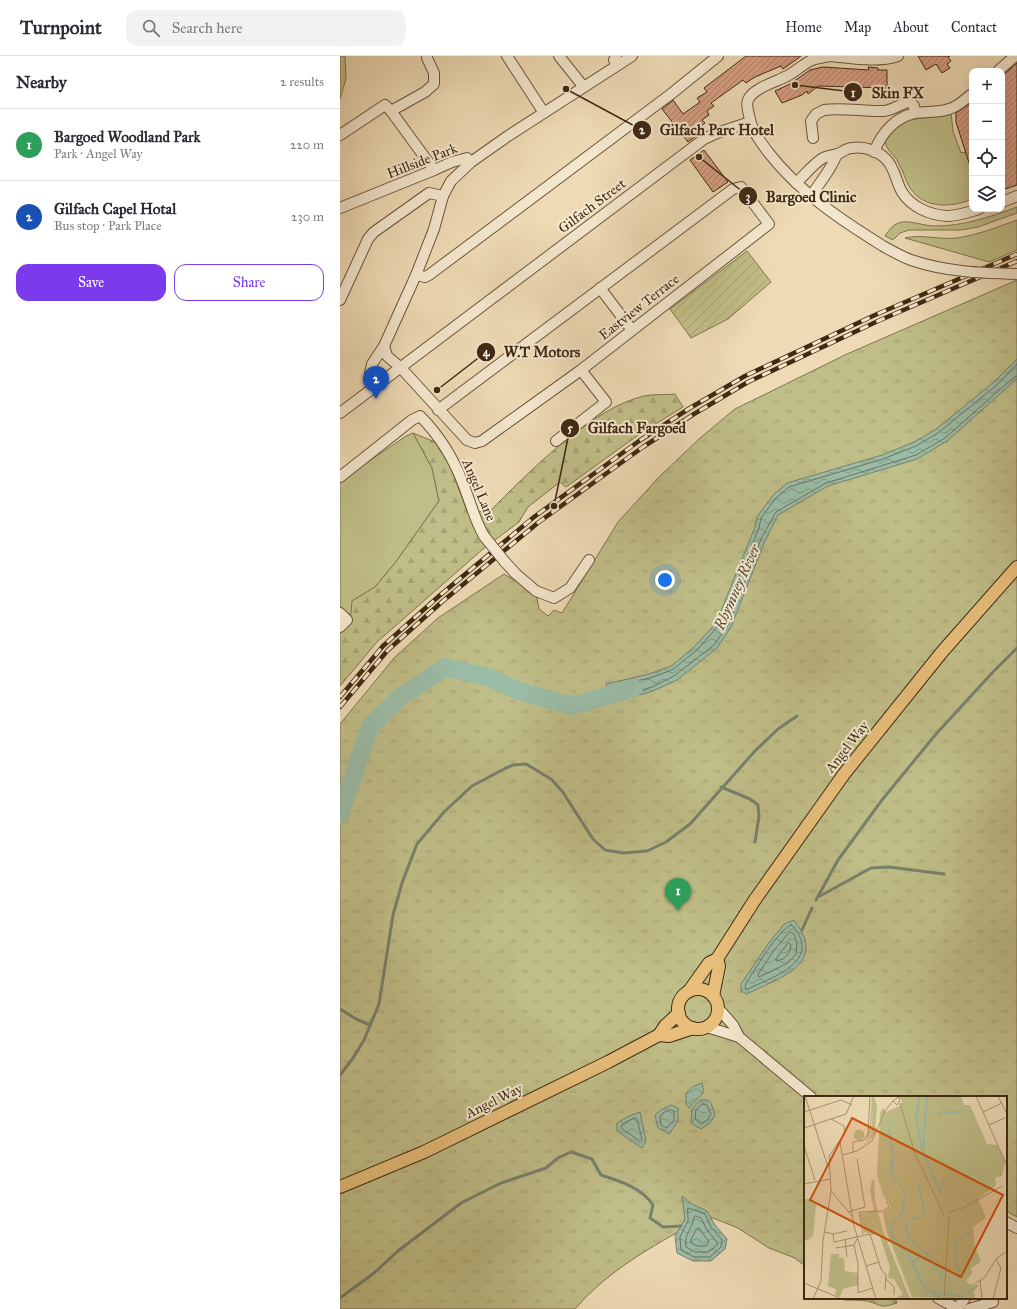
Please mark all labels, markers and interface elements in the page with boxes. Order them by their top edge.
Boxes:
search box [126,10,406,46]
text: Turnpoint [20,16,102,39]
icon: search [140,17,162,39]
text: Search here [172,19,243,37]
text: Home [785,19,822,36]
text: Map [844,19,871,36]
text: About [893,19,929,36]
text: Contact [951,19,997,36]
map controls [969,68,1005,212]
button: + [969,68,1005,104]
text: Nearby [16,72,67,93]
text: 2 results [280,74,324,90]
callout: Skin FX [843,79,932,106]
text: Skin FX [872,84,925,102]
text: 1 [851,86,856,100]
button: − [969,104,1005,140]
callout: Gilfach Parc Hotel [632,116,782,143]
text: Gilfach Parc Hotel [660,121,775,139]
text: 2 [639,123,646,137]
text: Bargoed Woodland Park [54,128,200,146]
text: 1 [26,137,32,153]
text: 220 m [290,137,324,153]
street label: Hillside Park [385,140,460,182]
button: locate [969,140,1005,176]
text: Park · Angel Way [54,146,143,162]
street label: Gilfach Street [555,175,629,237]
button: layers [969,176,1005,212]
callout: Bargoed Clinic [738,183,864,210]
text: Bargoed Clinic [766,188,857,207]
text: 3 [746,190,751,205]
text: Gilfach Capel Hotal [54,200,176,218]
text: 2 [26,209,32,225]
text: 230 m [291,209,324,225]
text: Bus stop · Park Place [54,218,162,234]
button: Save [16,264,166,301]
button: Share [174,264,324,301]
street label: Eastview Terrace [596,270,683,344]
callout: W.T Motors [476,339,588,366]
text: W.T Motors [504,343,581,361]
text: 4 [483,345,491,360]
pin: 2 [363,366,389,399]
callout: Gilfach Fargoed [560,414,694,441]
text: Gilfach Fargoed [588,419,687,438]
text: 5 [567,421,573,435]
street label: Angel Lane [458,455,500,524]
water label: Rhymney River [710,541,764,633]
your location [655,570,675,590]
street label: Angel Way [821,717,873,777]
pin: 1 [665,878,691,911]
street label: Angel Way [462,1080,526,1122]
inset map [804,1096,1007,1299]

